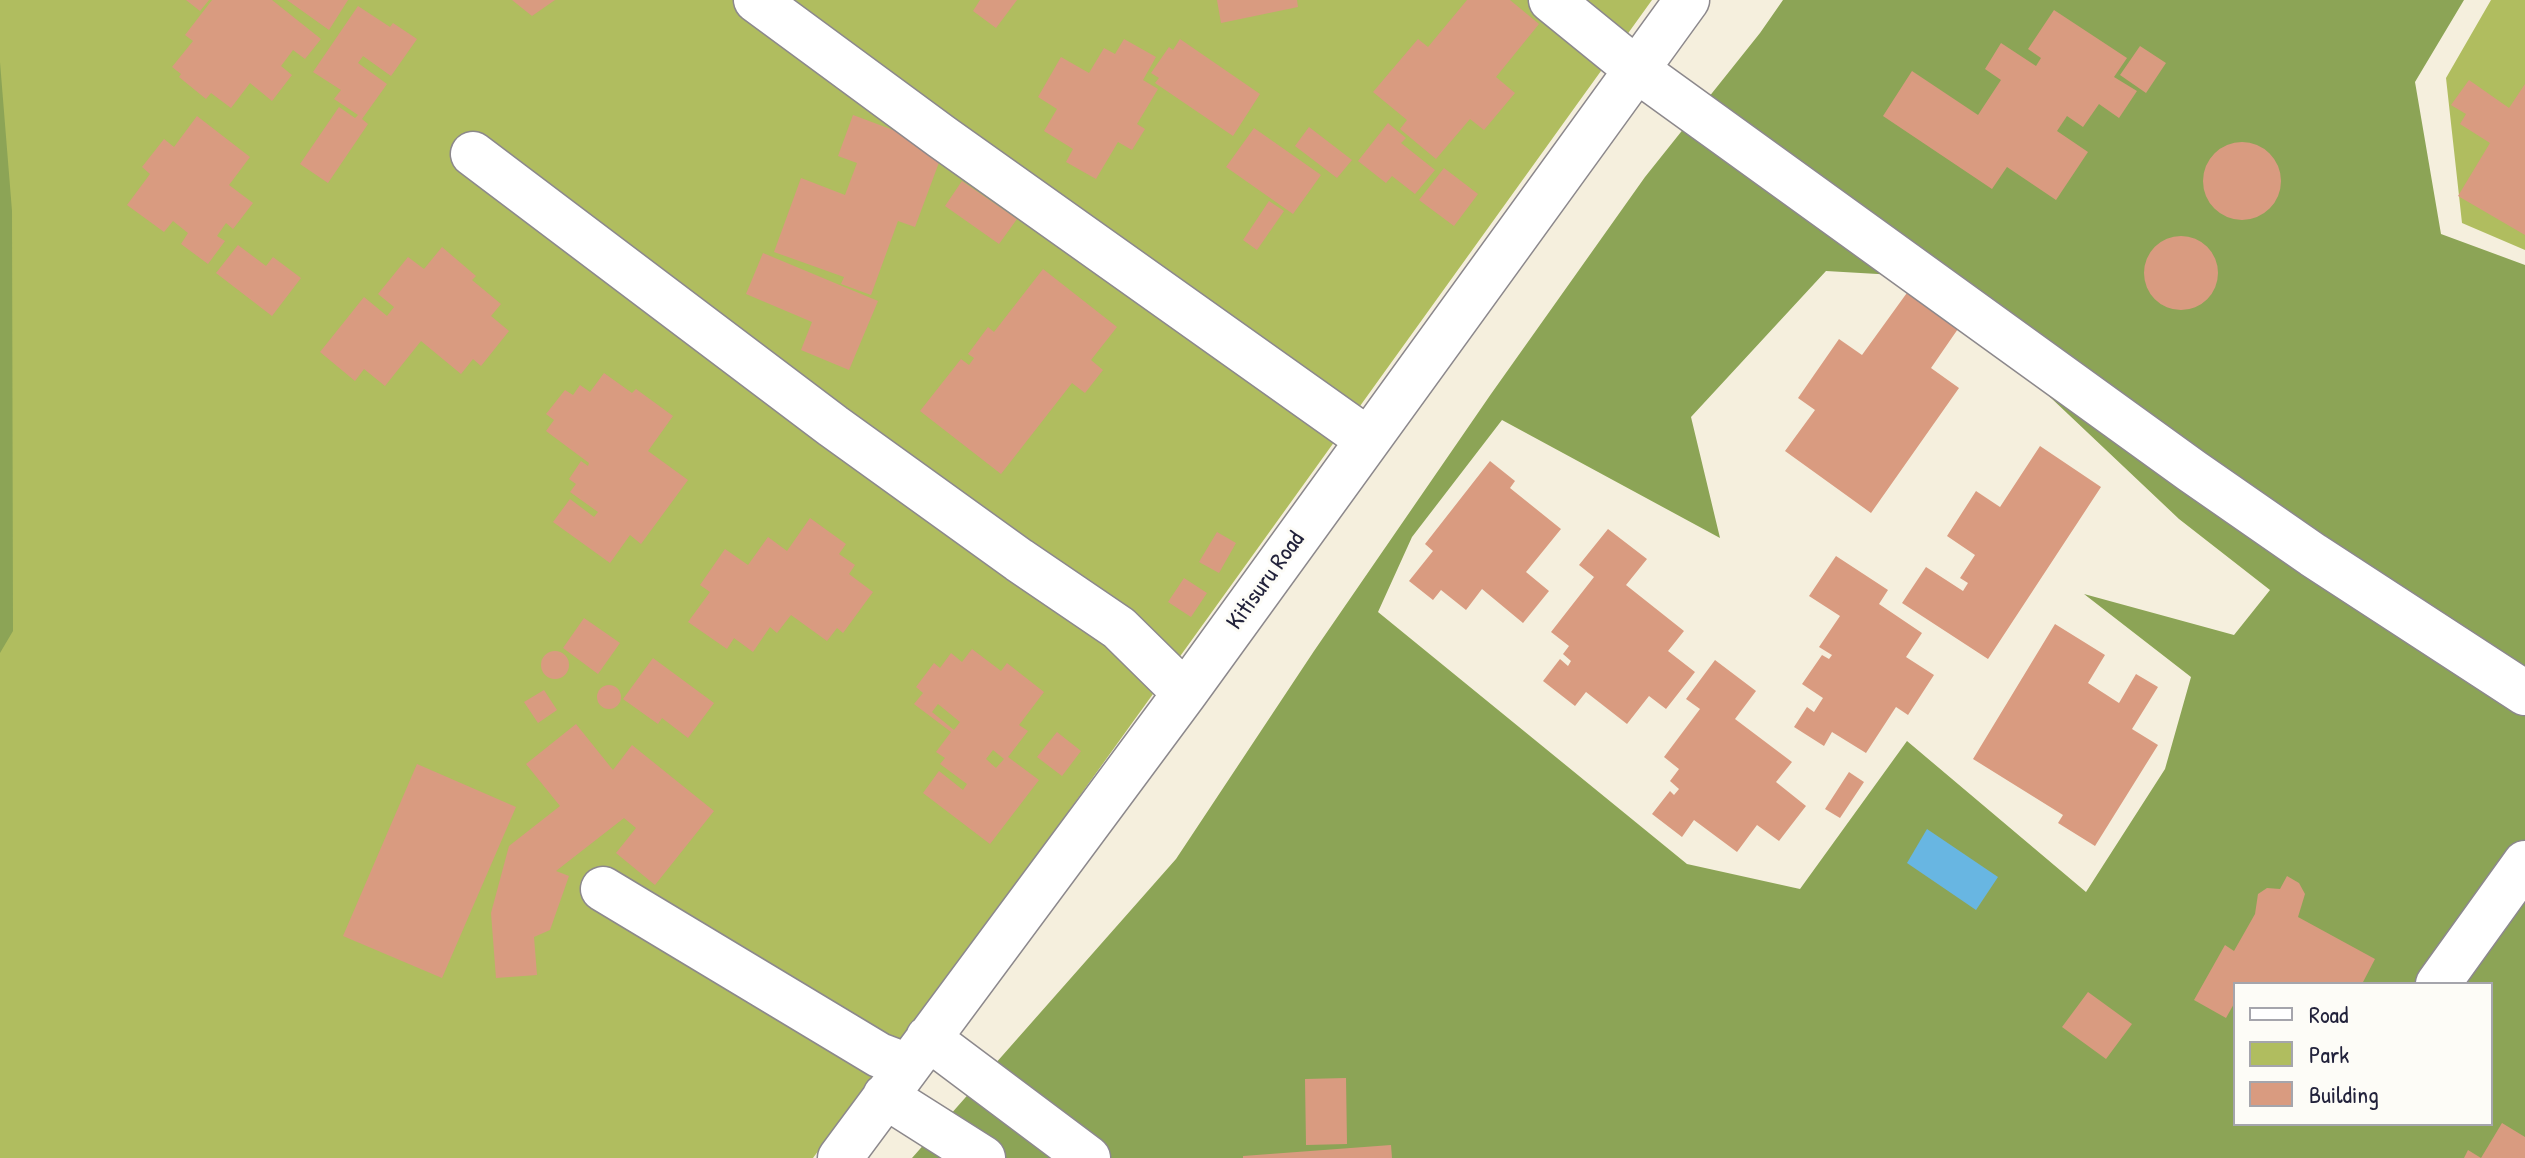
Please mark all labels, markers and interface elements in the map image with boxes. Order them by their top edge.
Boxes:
street label: Kitisuru Road [1221,526,1311,636]
legend [2233,982,2493,1126]
text: Road [2309,998,2348,1030]
text: Park [2309,1038,2349,1070]
text: Building [2309,1078,2379,1110]

